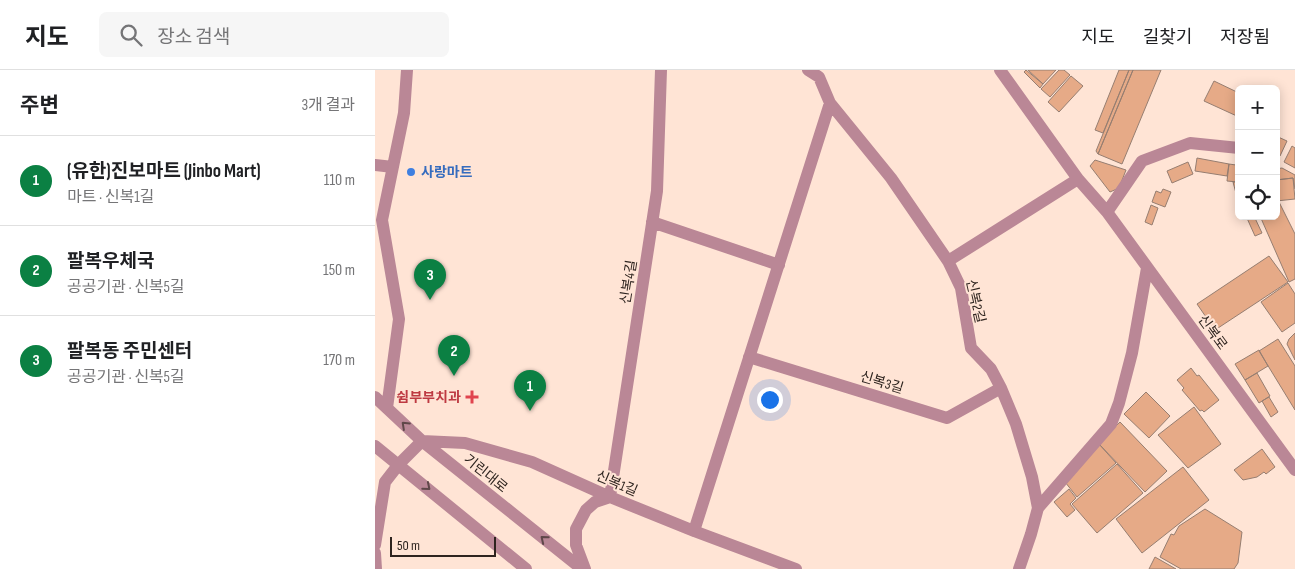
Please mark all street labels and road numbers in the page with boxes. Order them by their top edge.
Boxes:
street label: 신복4길 [617,259,640,305]
street label: 신복2길 [962,278,989,325]
street label: 신복로 [1194,312,1231,353]
street label: 신복3길 [858,368,906,397]
street label: 기린대로 [460,451,511,496]
street label: 신복1길 [593,467,640,500]

